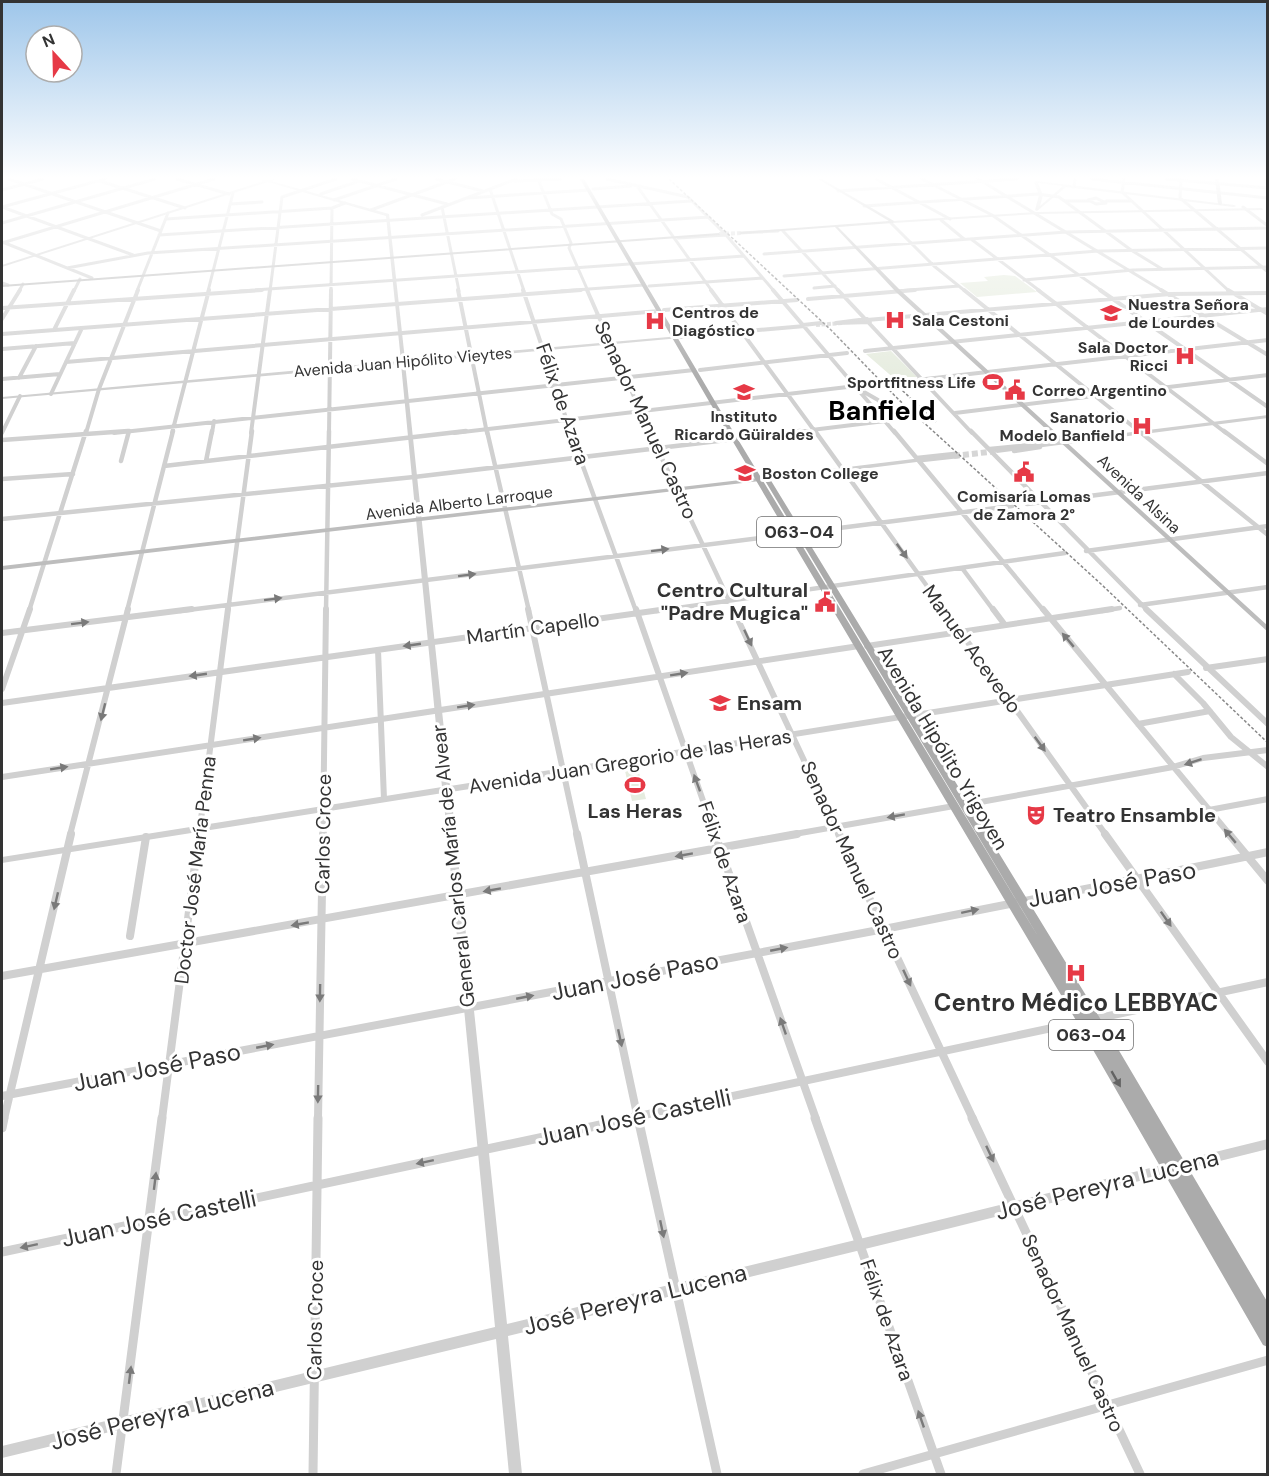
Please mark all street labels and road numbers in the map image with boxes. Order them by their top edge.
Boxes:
street label: Senador Manuel Castro [589,317,703,523]
street label: Félix de Azara [530,340,596,468]
street label: Avenida Juan Hipólito Vieytes [293,342,513,382]
street label: Avenida Alsina [1093,450,1185,538]
street label: Avenida Alberto Larroque [364,481,554,525]
road number: 063-04 [757,517,841,547]
street label: Manuel Acevedo [917,580,1027,718]
street label: Martín Capello [465,606,601,650]
street label: Avenida Hipólito Yrigoyen [872,641,1014,855]
street label: General Carlos María de Alvear [425,723,481,1009]
street label: Avenida Juan Gregorio de las Heras [467,723,793,799]
street label: Doctor José María Penna [168,755,222,985]
street label: Senador Manuel Castro [795,757,909,963]
street label: Carlos Croce [309,774,337,894]
street label: Félix de Azara [692,798,758,926]
street label: Juan José Paso [1026,854,1198,914]
street label: Juan José Paso [549,945,721,1007]
road number: 063-04 [1049,1020,1133,1050]
street label: Juan José Paso [71,1036,243,1098]
street label: Juan José Castelli [534,1081,734,1153]
street label: José Pereyra Lucena [992,1141,1222,1227]
street label: Juan José Castelli [59,1182,259,1254]
street label: Senador Manuel Castro [1016,1230,1130,1436]
street label: José Pereyra Lucena [520,1256,750,1342]
street label: Félix de Azara [854,1256,920,1384]
street label: Carlos Croce [301,1260,329,1380]
street label: José Pereyra Lucena [47,1371,277,1457]

